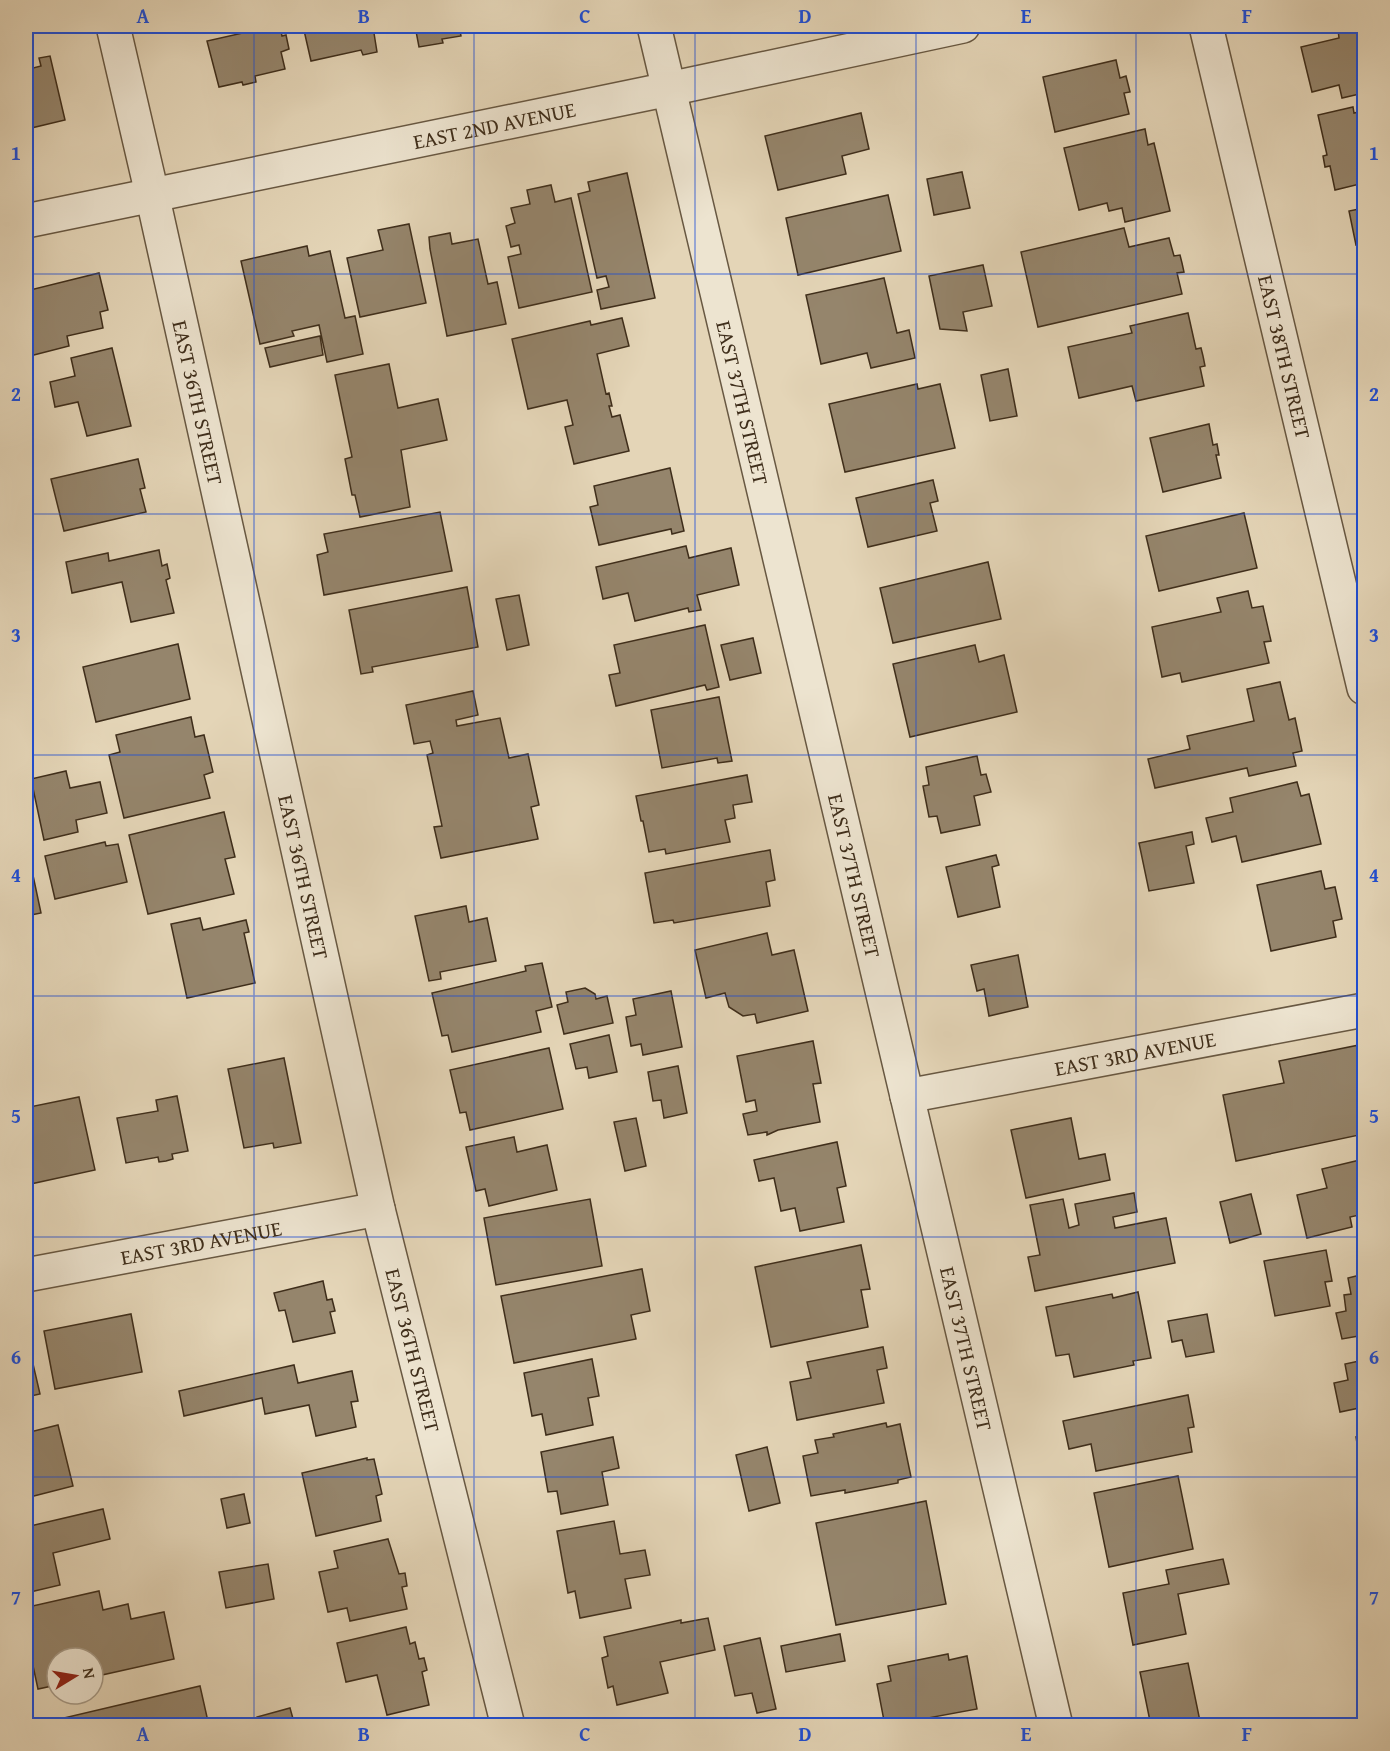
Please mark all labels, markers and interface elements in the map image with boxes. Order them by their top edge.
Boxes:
text: A [137,1,150,30]
text: B [358,1,370,30]
text: C [579,1,591,30]
text: D [798,1,812,30]
text: E [1021,1,1032,30]
text: F [1242,1,1252,30]
street label: EAST 2ND AVENUE [410,93,579,157]
text: 1 [11,138,21,167]
text: 1 [1369,138,1379,167]
street label: EAST 38TH STREET [1250,271,1320,442]
street label: EAST 36TH STREET [165,317,232,488]
street label: EAST 37TH STREET [709,317,778,488]
text: 2 [11,379,21,408]
text: 2 [1369,379,1379,408]
text: 3 [11,620,21,649]
text: 3 [1369,620,1379,649]
street label: EAST 37TH STREET [821,790,889,961]
street label: EAST 36TH STREET [271,792,337,962]
text: 4 [11,860,21,889]
text: 4 [1369,860,1379,889]
street label: EAST 3RD AVENUE [1052,1023,1219,1083]
text: 5 [11,1101,21,1130]
text: 5 [1369,1101,1379,1130]
street label: EAST 3RD AVENUE [118,1212,284,1272]
street label: EAST 37TH STREET [932,1263,1001,1434]
street label: EAST 36TH STREET [378,1265,449,1436]
text: 6 [11,1342,21,1371]
text: 6 [1369,1342,1379,1371]
text: 7 [11,1582,21,1611]
text: 7 [1369,1582,1379,1611]
north arrow [45,1646,105,1706]
text: N [77,1666,103,1681]
text: A [137,1719,150,1748]
text: B [358,1719,370,1748]
text: C [579,1719,591,1748]
text: D [798,1719,812,1748]
text: E [1021,1719,1032,1748]
text: F [1242,1719,1252,1748]

